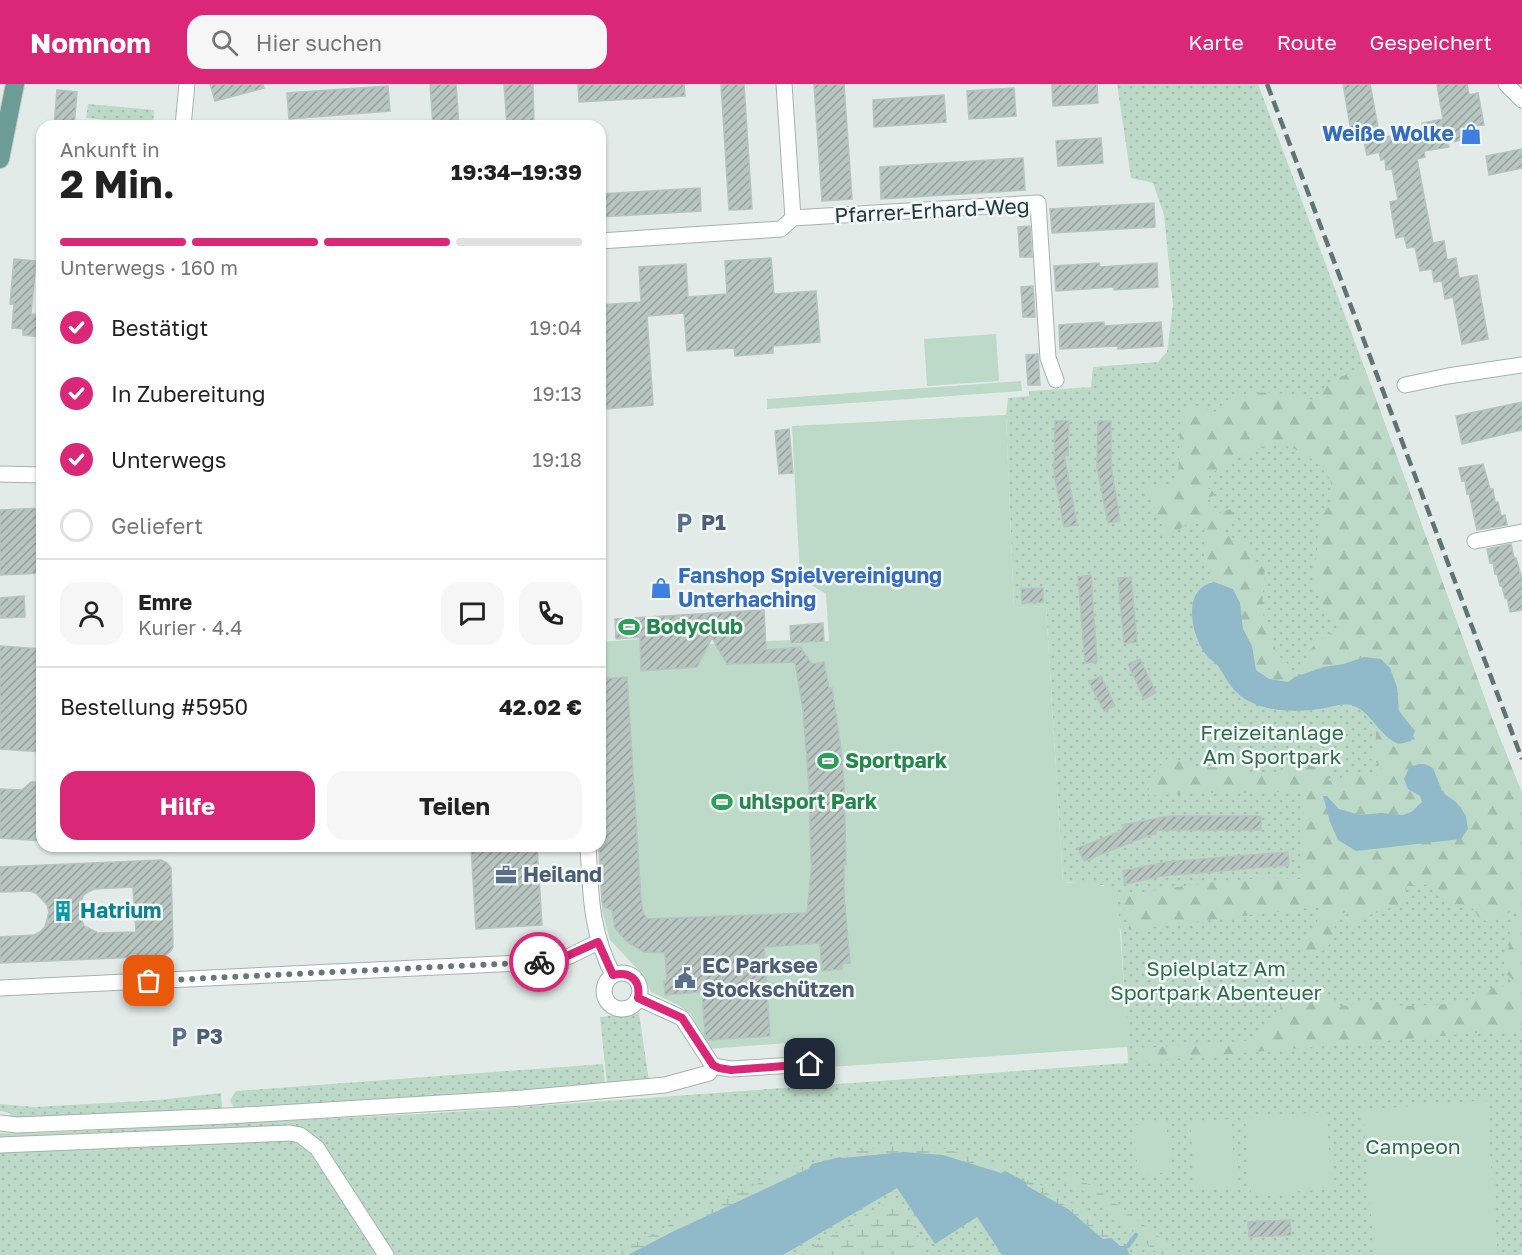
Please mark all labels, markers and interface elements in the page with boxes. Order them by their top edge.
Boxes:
search box [187,15,607,69]
text: Nomnom [30,26,151,59]
icon: search [208,26,241,59]
text: Hier suchen [256,29,382,56]
text: Karte [1188,29,1244,55]
text: Route [1277,29,1337,55]
text: Gespeichert [1370,29,1492,55]
place label: Weiße Wolke [1322,120,1454,146]
shop icon: Weiße Wolke [1459,122,1483,146]
text: Ankunft in [60,137,160,161]
text: 19:34–19:39 [451,158,582,185]
text: 2 Min. [60,160,175,207]
street label: Pfarrer-Erhard-Weg [834,192,1030,228]
text: Unterwegs · 160 m [60,255,238,279]
icon: check [60,311,93,344]
text: Bestätigt [111,314,208,341]
text: 19:04 [530,315,582,339]
icon: check [60,377,93,410]
text: In Zubereitung [111,380,266,407]
text: 19:13 [533,381,582,405]
icon: check [60,443,93,476]
text: Unterwegs [111,446,227,473]
text: 19:18 [532,447,582,471]
place label: P1 [701,509,726,535]
parking icon: P1 [672,511,696,535]
text: Geliefert [111,512,203,539]
place label: Fanshop Spielvereinigung Unterhaching [678,562,942,612]
shop icon: Fanshop Spielvereinigung Unterhaching [649,576,673,600]
button: person [60,582,123,645]
button: chat [441,582,504,645]
button: phone [519,582,582,645]
text: Emre [138,588,192,615]
place label: Bodyclub [646,613,743,639]
text: Kurier · 4.4 [138,615,242,639]
sports icon: Bodyclub [617,615,641,639]
text: Bestellung #5950 [60,693,248,720]
text: 42.02 € [499,693,582,720]
park label: Freizeitanlage Am Sportpark [1200,719,1344,769]
place label: Sportpark [845,747,947,773]
sports icon: Sportpark [816,749,840,773]
button: Hilfe [60,771,315,840]
button: Teilen [327,771,582,840]
place label: uhlsport Park [739,788,877,814]
sports icon: uhlsport Park [710,790,734,814]
place label: Heiland [523,861,602,887]
office icon: Heiland [494,863,518,887]
place label: Hatrium [80,897,161,923]
building icon: Hatrium [51,899,75,923]
courier [509,932,569,992]
icon: bike [523,946,556,979]
place label: EC Parksee Stockschützen [702,952,854,1002]
pin [123,955,174,1006]
park label: Spielplatz Am Sportpark Abenteuer [1110,955,1322,1005]
icon: bag [132,964,165,997]
public building icon: EC Parksee Stockschützen [673,966,697,990]
place label: P3 [196,1023,223,1049]
parking icon: P3 [167,1025,191,1049]
pin [784,1038,835,1089]
icon: home [793,1047,826,1080]
park label: Campeon [1365,1133,1461,1159]

